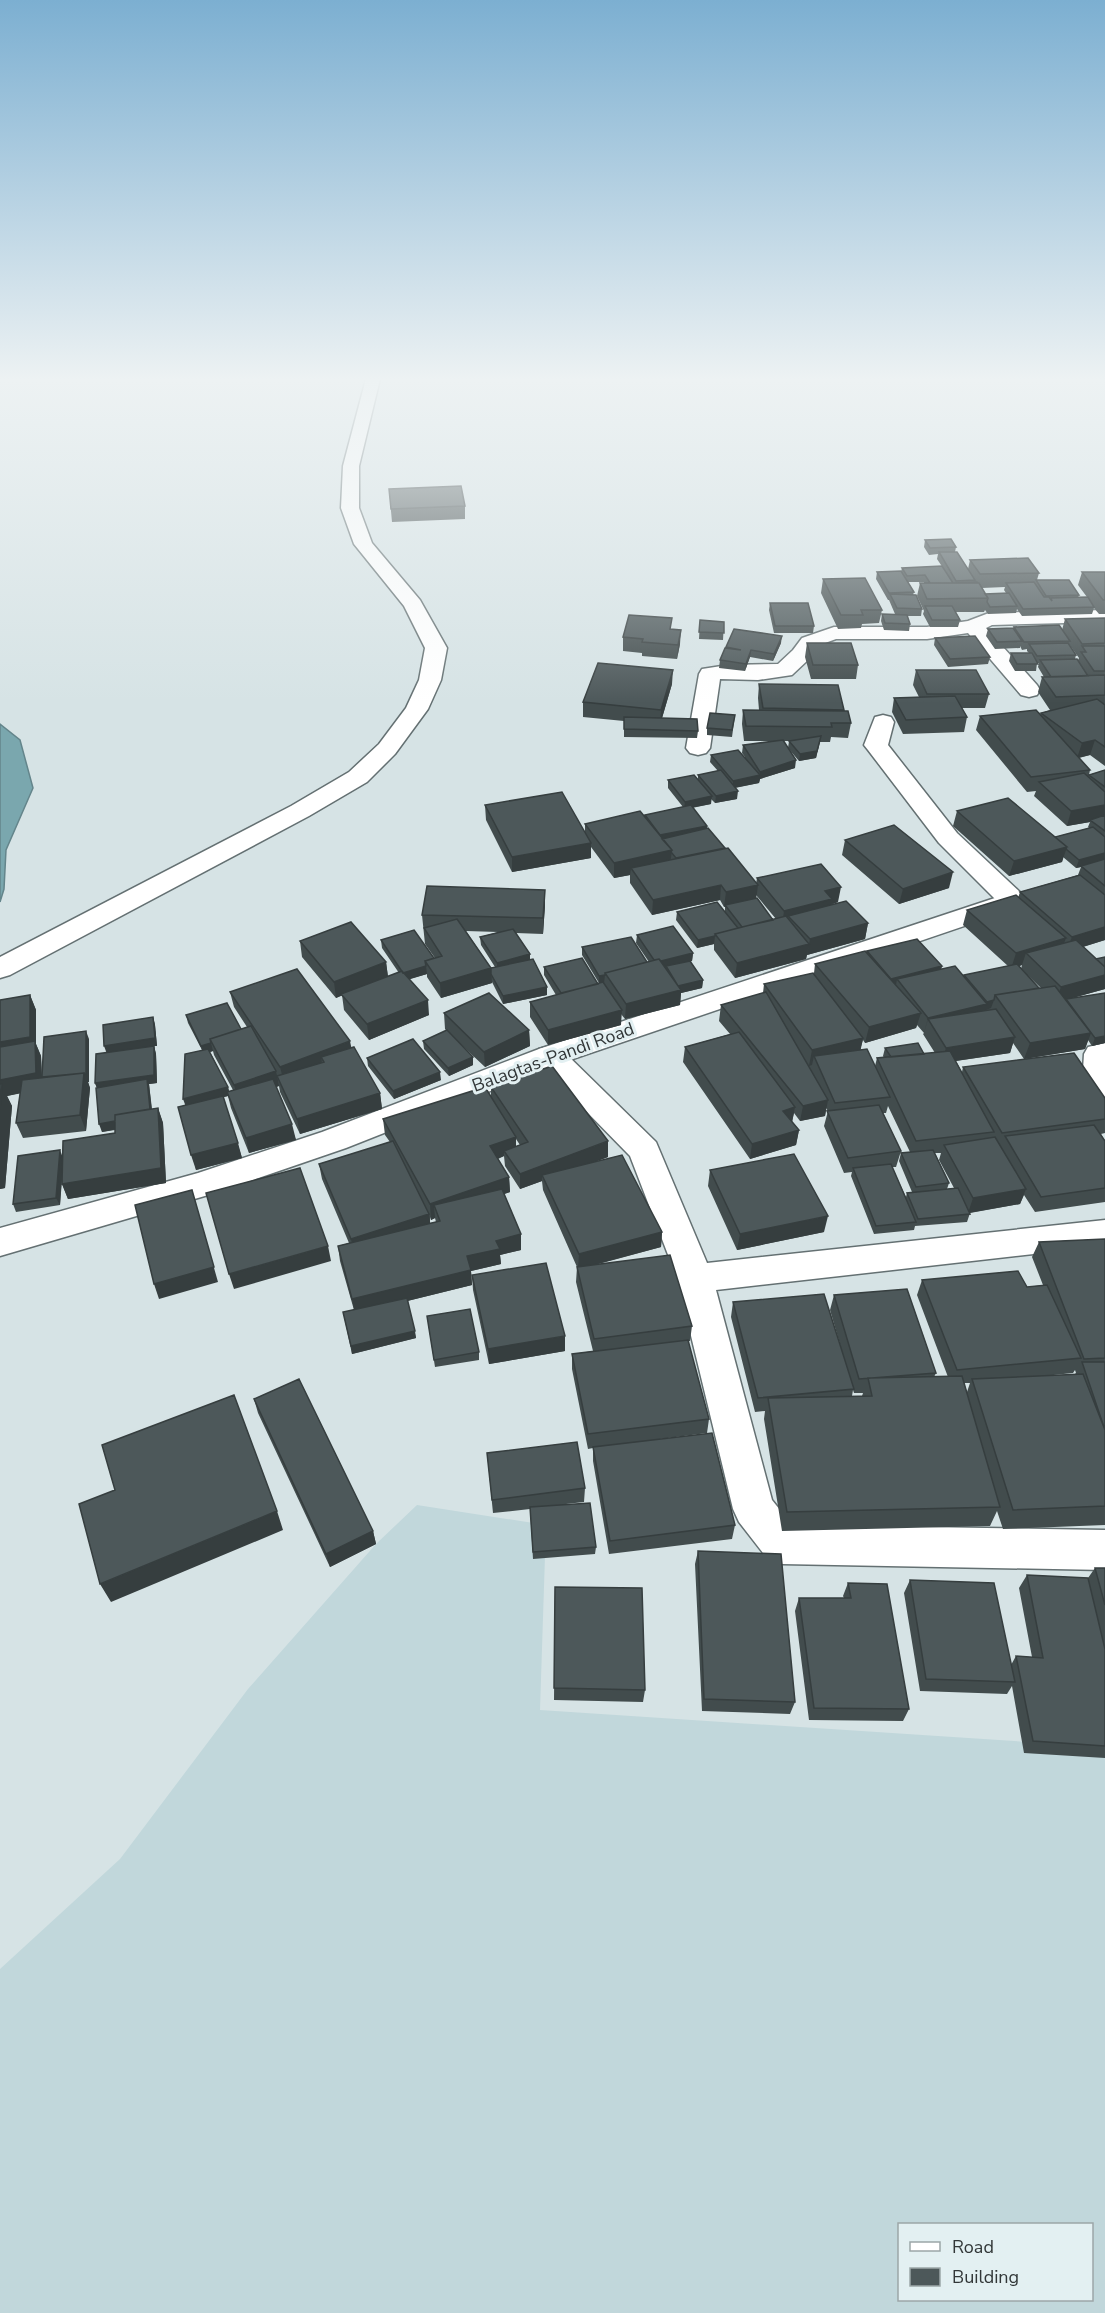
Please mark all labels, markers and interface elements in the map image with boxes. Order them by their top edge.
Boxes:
street label: Balagtas-Pandi Road [468,1016,638,1098]
legend [898,2223,1093,2301]
text: Road [952,2235,994,2259]
text: Building [952,2265,1019,2289]

